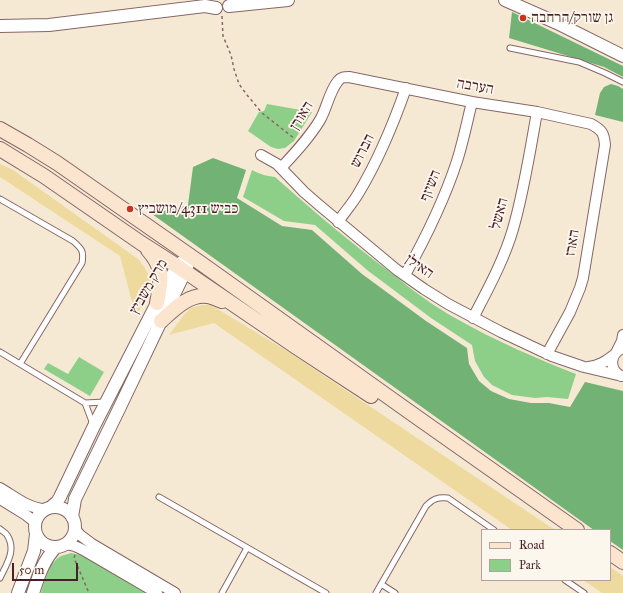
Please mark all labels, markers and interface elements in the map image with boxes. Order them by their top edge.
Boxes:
place label: גן שורק/הרחבה [531,9,613,27]
marker: גן שורק/הרחבה [518,13,528,23]
street label: הערבה [455,75,495,99]
street label: האורן [286,98,318,134]
street label: הברוש [347,131,379,171]
street label: השיזף [417,168,445,204]
street label: האשל [487,196,513,232]
place label: כביש 4311/מושביץ [138,200,238,218]
marker: כביש 4311/מושביץ [125,204,135,214]
street label: הארז [562,228,584,258]
street label: האילן [401,251,437,283]
street label: מרק משביץ [126,256,172,318]
legend [481,529,611,581]
text: Road [519,538,545,552]
scale bar [14,555,80,581]
text: Park [519,558,541,572]
text: 50 m [19,563,44,577]

